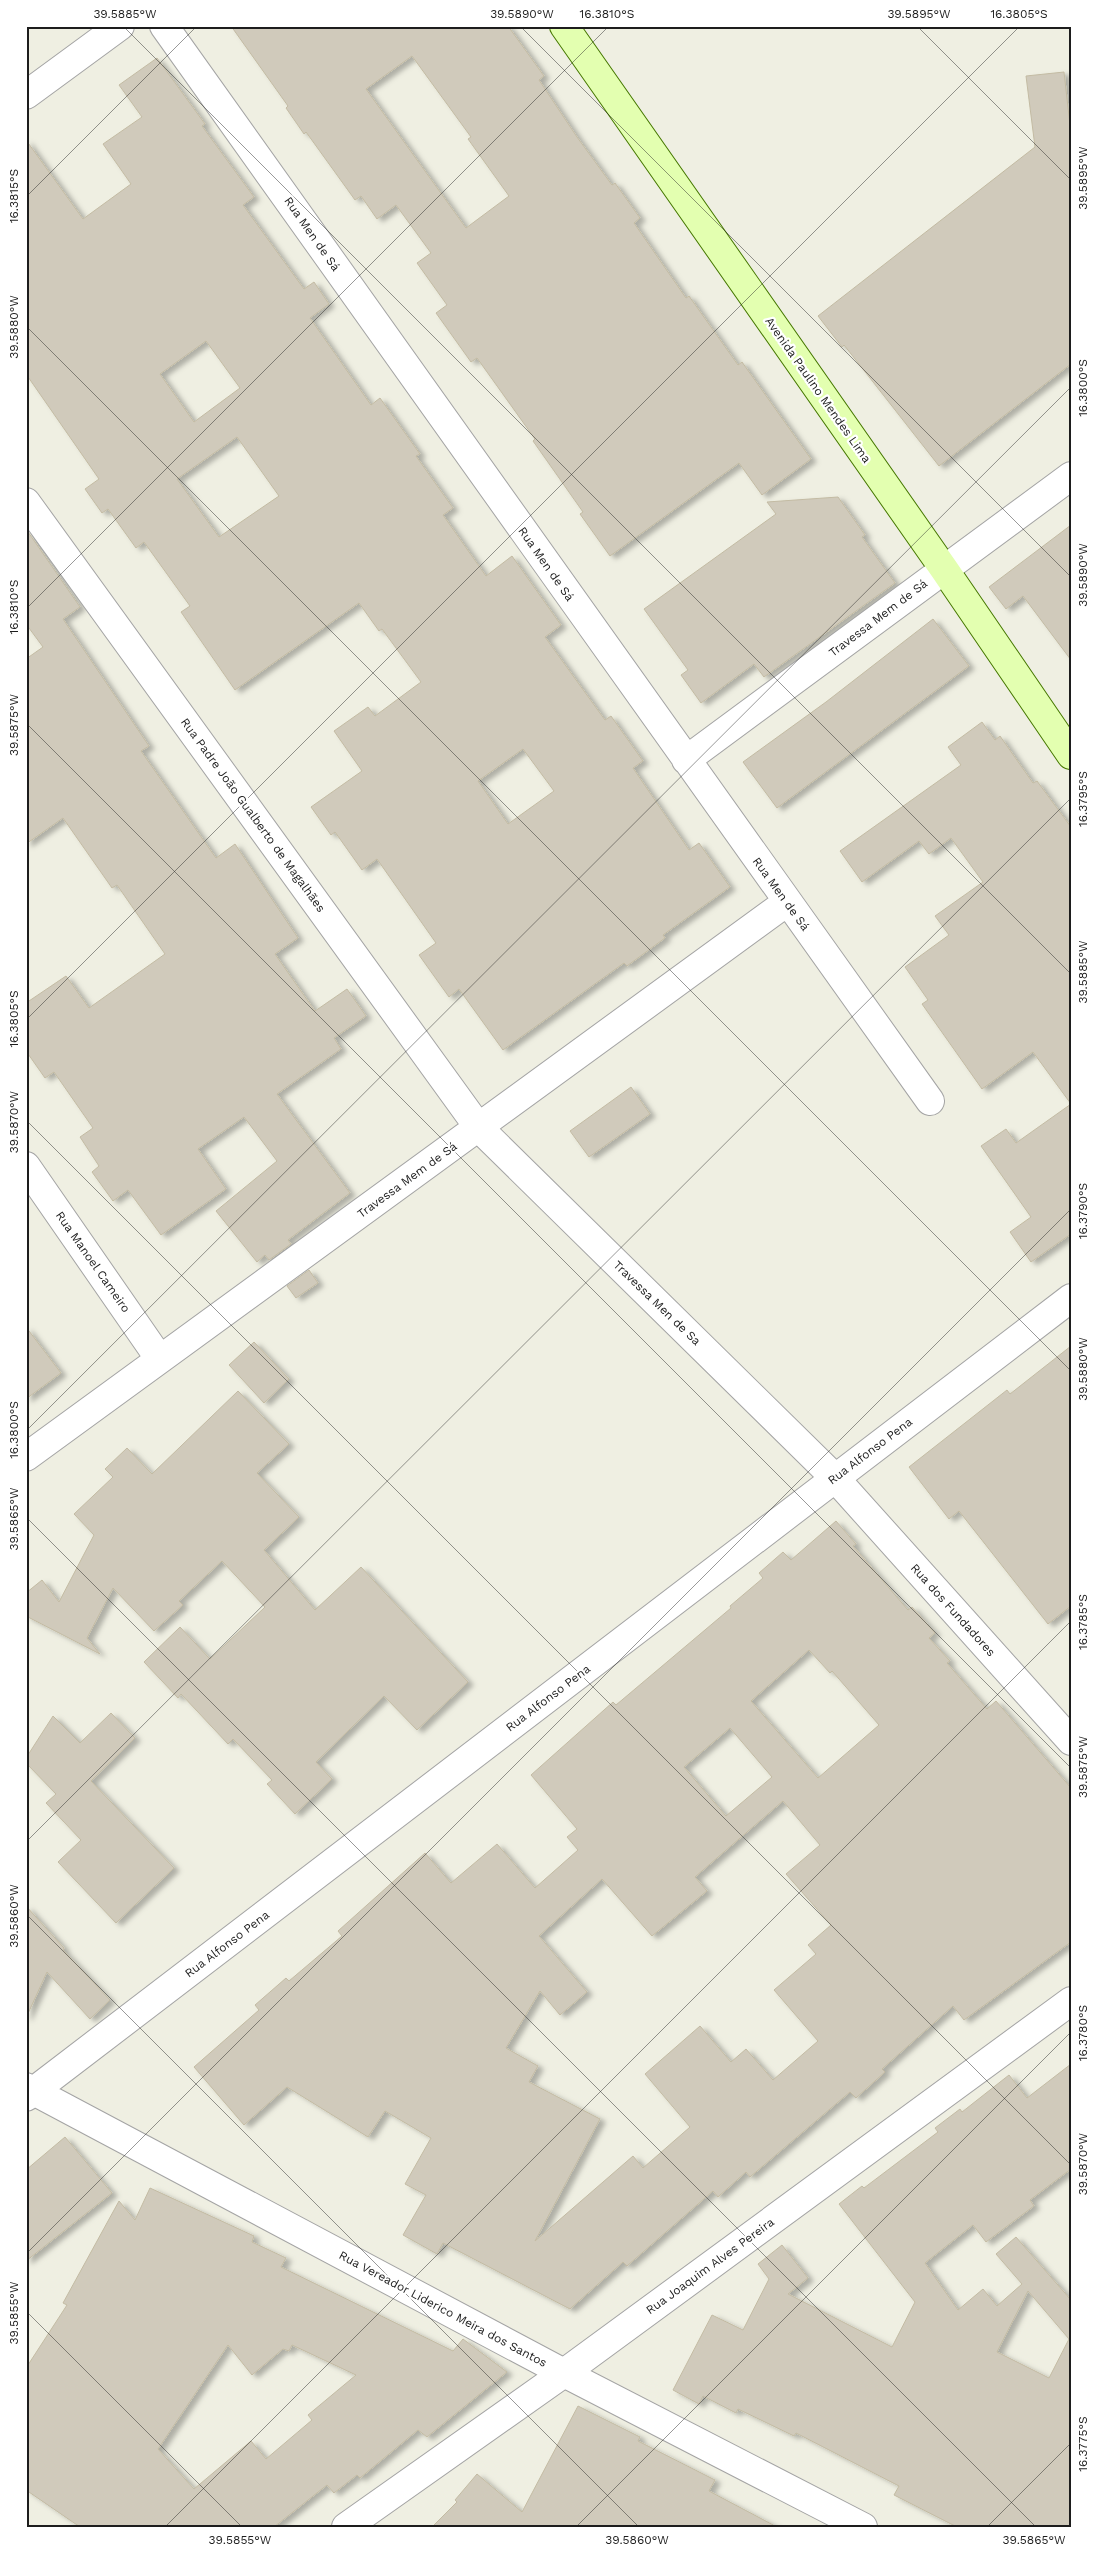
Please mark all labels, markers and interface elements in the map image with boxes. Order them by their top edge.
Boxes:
text: 39.5885°W [93,7,157,21]
text: 39.5890°W [490,7,554,21]
text: 16.3810°S [580,7,634,21]
text: 39.5895°W [887,7,951,21]
text: 16.3805°S [990,7,1048,21]
text: 39.5895°W [1076,146,1090,210]
text: 16.3815°S [7,169,21,223]
street label: Rua Men de Sá [281,194,343,274]
text: 39.5880°W [7,295,21,359]
street label: Avenida Paulino Mendes Lima [762,315,874,466]
text: 16.3800°S [1076,359,1090,417]
street label: Rua Men de Sá [515,524,577,604]
text: 39.5890°W [1076,543,1090,607]
street label: Travessa Mem de Sá [826,576,930,660]
text: 16.3810°S [7,580,21,634]
text: 39.5875°W [7,693,21,756]
street label: Rua Padre João Gualberto de Magalhães [178,715,328,915]
text: 16.3795°S [1076,771,1090,827]
street label: Rua Men de Sá [750,855,812,934]
text: 39.5885°W [1076,940,1090,1004]
text: 16.3805°S [7,990,21,1048]
text: 39.5870°W [7,1090,21,1153]
street label: Travessa Mem de Sá [354,1139,460,1221]
text: 16.3790°S [1076,1183,1090,1239]
street label: Rua Manoel Cameiro [53,1209,133,1315]
street label: Travessa Men de Sa [611,1258,704,1348]
text: 39.5880°W [1076,1337,1090,1401]
text: 16.3800°S [7,1401,21,1459]
street label: Rua Alfonso Pena [825,1415,915,1487]
text: 39.5865°W [7,1487,21,1551]
street label: Rua dos Fundadores [908,1561,998,1659]
text: 16.3785°S [1076,1594,1090,1650]
street label: Rua Alfonso Pena [503,1662,593,1734]
text: 39.5875°W [1076,1735,1090,1798]
text: 39.5860°W [7,1884,21,1948]
street label: Rua Alfonso Pena [182,1908,272,1980]
text: 16.3780°S [1076,2005,1090,2061]
text: 39.5870°W [1076,2132,1090,2195]
street label: Rua Joaquim Alves Pereira [643,2215,777,2317]
street label: Rua Vereador Liderico Meira dos Santos [337,2248,549,2370]
text: 39.5855°W [7,2281,21,2344]
text: 16.3775°S [1076,2416,1090,2472]
text: 39.5855°W [209,2533,272,2547]
text: 39.5860°W [605,2533,669,2547]
text: 39.5865°W [1002,2533,1066,2547]

